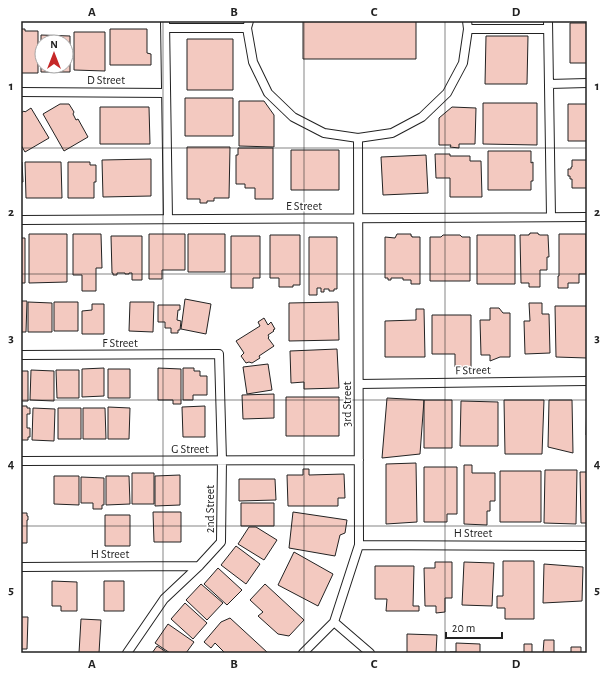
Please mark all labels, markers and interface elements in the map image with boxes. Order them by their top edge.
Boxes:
text: A [88,6,96,19]
text: B [230,6,238,19]
text: C [371,6,378,19]
text: D [512,6,521,19]
north arrow [34,34,74,74]
text: N [50,39,58,50]
street label: D Street [87,74,125,86]
text: 1 [9,80,13,93]
text: 1 [595,80,599,93]
street label: E Street [286,200,322,212]
text: 2 [8,206,14,219]
text: 2 [594,206,600,219]
text: 3 [8,332,14,345]
text: 3 [594,332,600,345]
street label: F Street [102,337,138,349]
street label: F Street [455,364,491,376]
street label: 3rd Street [341,381,353,427]
street label: G Street [171,443,209,455]
text: 4 [8,458,15,471]
text: 4 [594,458,601,471]
street label: 2nd Street [204,485,216,533]
street label: H Street [454,527,492,539]
street label: H Street [91,548,129,560]
text: 5 [8,584,14,597]
text: 5 [594,584,600,597]
scale bar [446,614,502,640]
text: 20 m [452,622,475,634]
text: A [88,658,96,671]
text: B [230,658,238,671]
text: C [371,658,378,671]
text: D [512,658,521,671]

